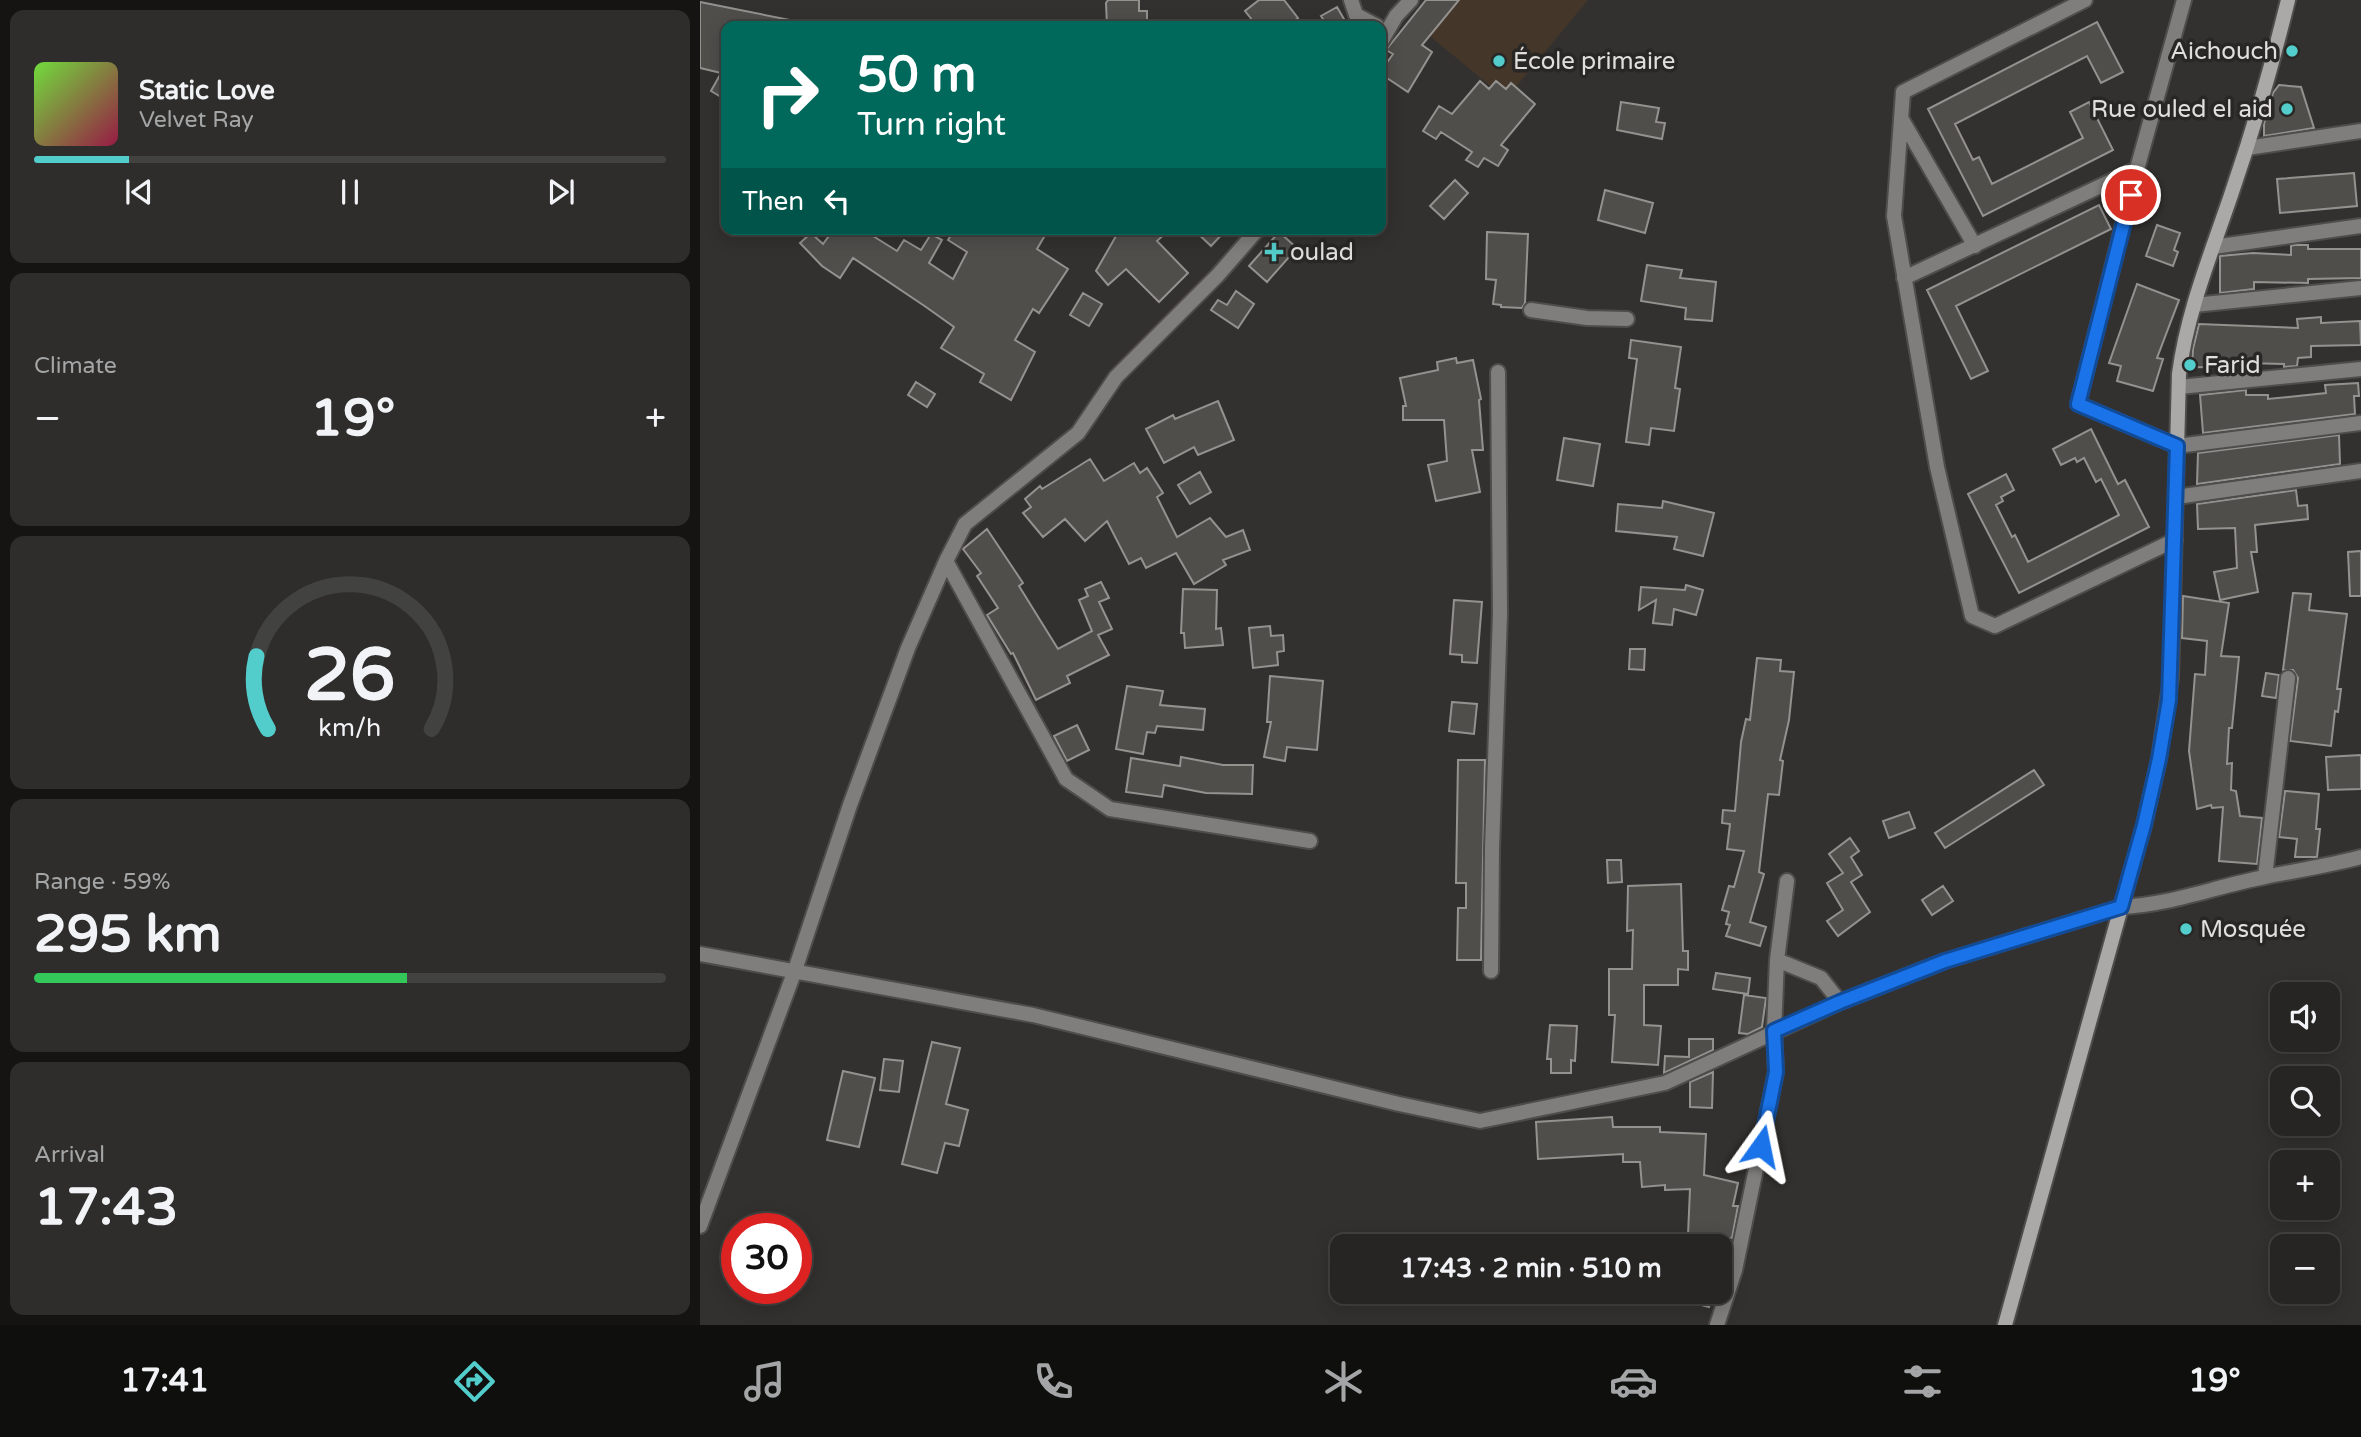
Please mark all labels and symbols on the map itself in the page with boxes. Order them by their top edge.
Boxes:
place label: Aichouch [2170,37,2278,66]
marker: Aichouch [2284,43,2300,59]
place label: École primaire [1513,46,1675,76]
marker: École primaire [1491,53,1507,69]
place label: Rue ouled el aid [2091,95,2273,124]
marker: Rue ouled el aid [2279,101,2295,117]
pin [2101,165,2161,225]
place label: oulad [1290,238,1354,267]
marker: oulad [1264,242,1284,262]
place label: Farid [2204,351,2261,380]
marker: Farid [2182,357,2198,373]
place label: Mosquée [2200,915,2306,944]
marker: Mosquée [2178,921,2194,937]
position arrow [1724,1109,1798,1183]
speed limit sign: 30 [721,1213,812,1304]

